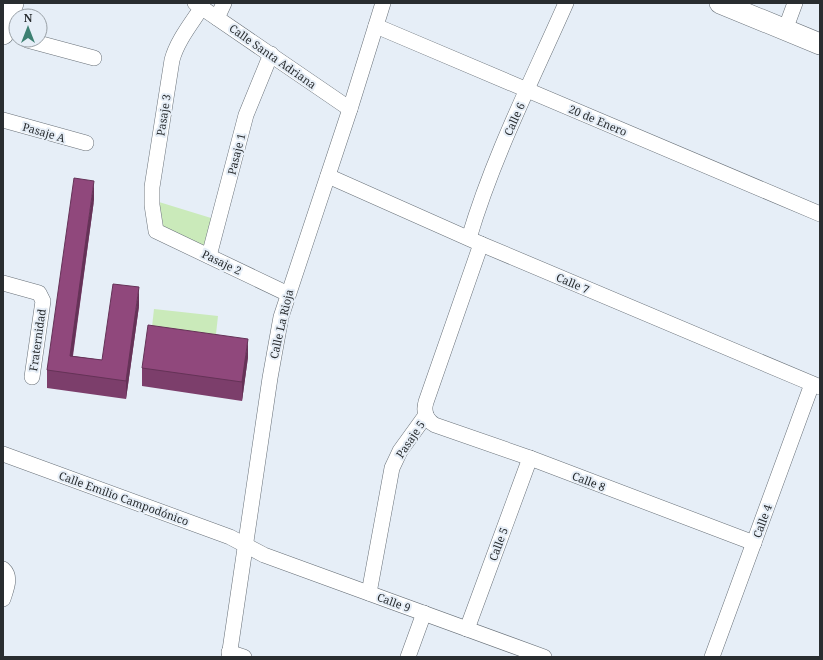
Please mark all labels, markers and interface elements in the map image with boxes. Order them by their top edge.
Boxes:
north arrow [8,8,48,48]
text: N [24,10,33,25]
street label: Calle Santa Adriana [226,20,320,92]
street label: Pasaje 3 [152,93,174,137]
street label: Calle 6 [500,100,528,138]
street label: 20 de Enero [567,101,629,139]
street label: Pasaje A [21,119,67,145]
street label: Pasaje 1 [224,132,248,176]
street label: Pasaje 2 [200,246,244,278]
street label: Calle 7 [554,269,592,297]
street label: Calle La Rioja [266,288,296,360]
street label: Fraternidad [25,308,49,372]
street label: Pasaje 5 [392,417,428,461]
street label: Calle Emilio Campodónico [57,467,191,529]
street label: Calle 8 [570,468,608,494]
street label: Calle 4 [749,502,775,540]
street label: Calle 5 [485,525,511,563]
street label: Calle 9 [375,589,413,615]

